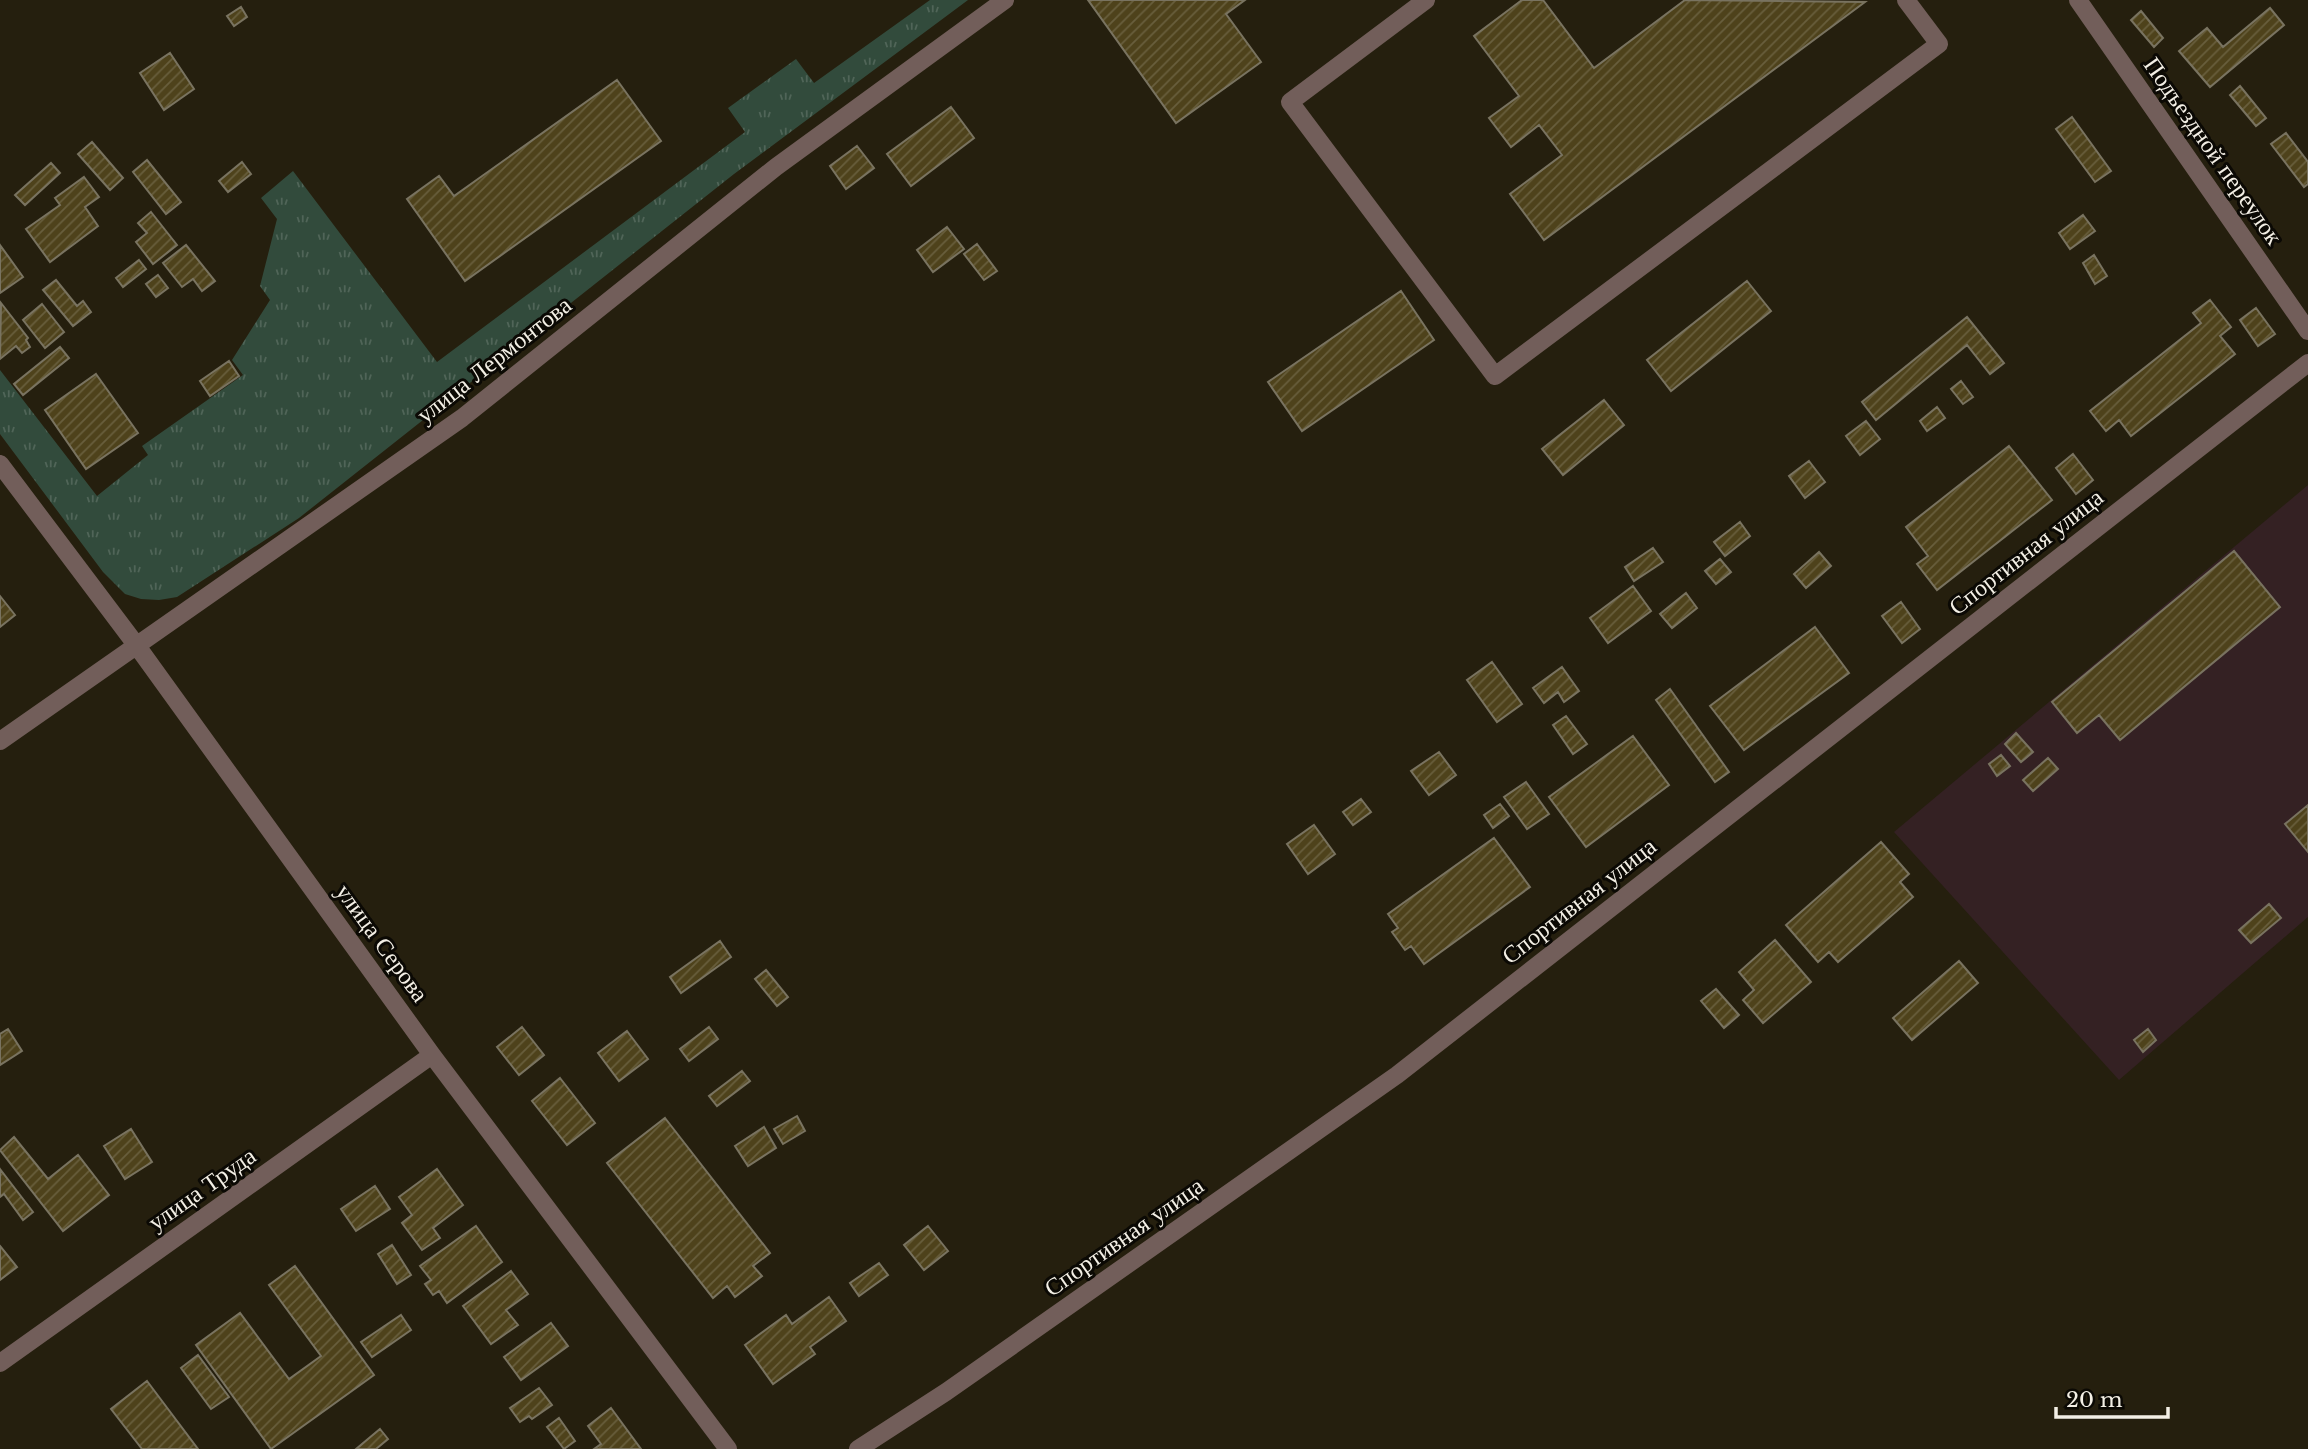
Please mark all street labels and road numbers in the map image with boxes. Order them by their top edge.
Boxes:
street label: Подъездной переулок [2138,51,2289,250]
street label: улица Лермонтова [411,290,577,429]
street label: Спортивная улица [1943,482,2109,621]
street label: Спортивная улица [1496,831,1662,970]
street label: улица Серова [330,878,435,1008]
street label: улица Труда [142,1141,261,1236]
street label: Спортивная улица [1038,1171,1209,1302]

